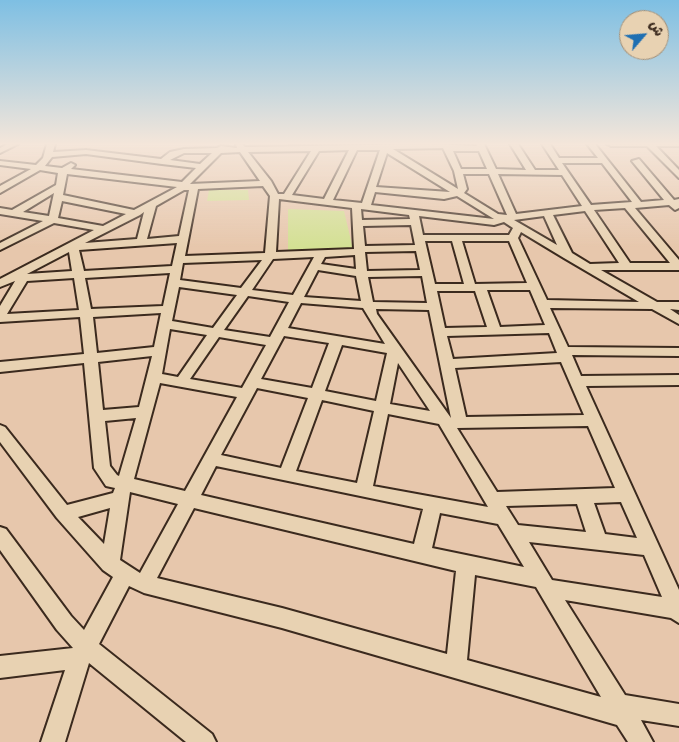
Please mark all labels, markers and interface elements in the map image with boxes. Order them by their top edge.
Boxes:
north arrow [619,10,669,60]
text: ش [642,16,672,41]

